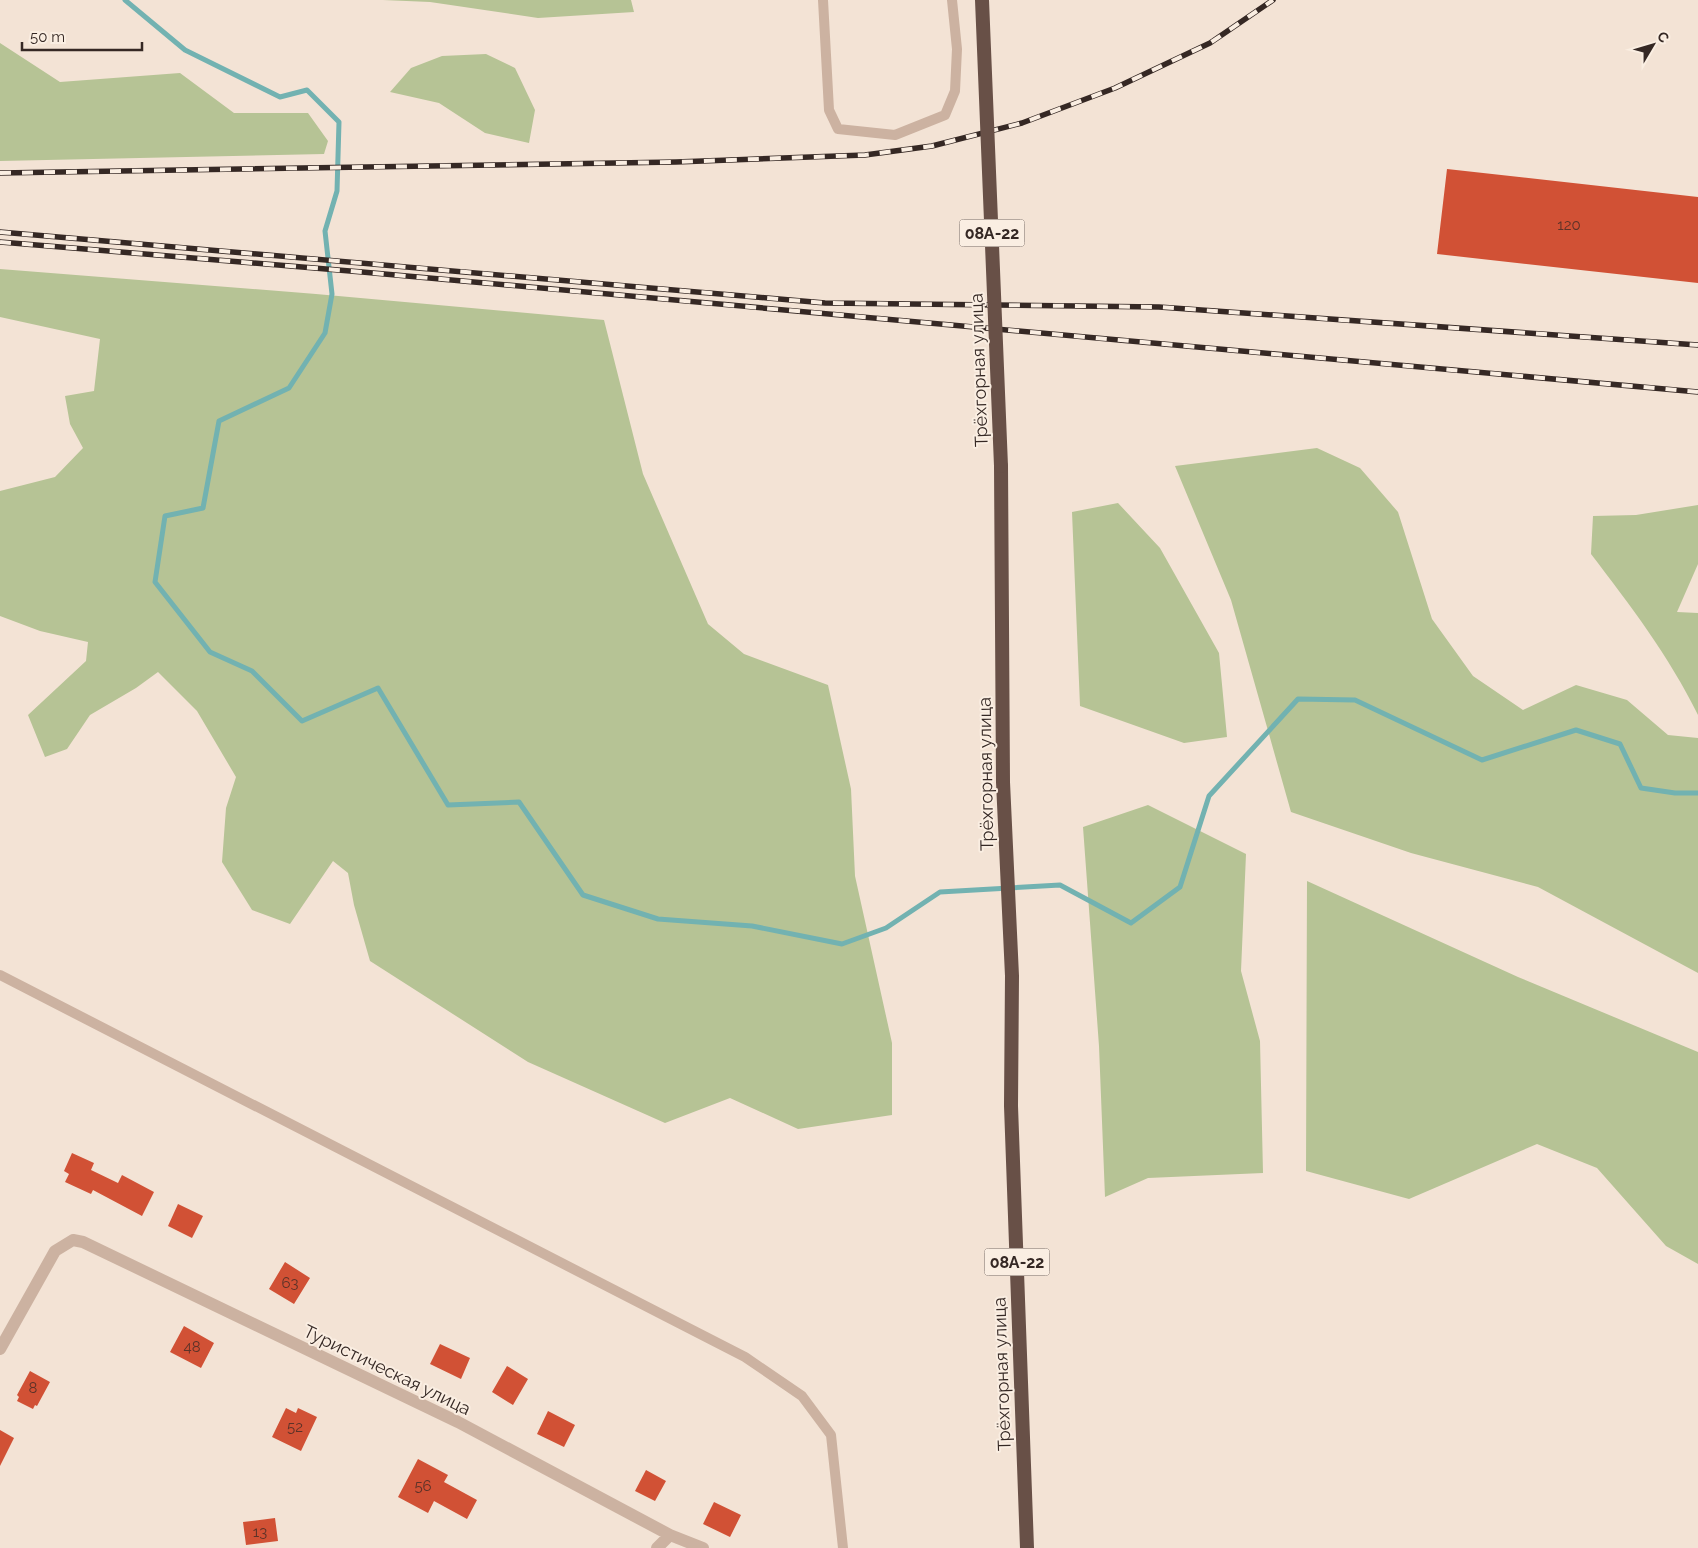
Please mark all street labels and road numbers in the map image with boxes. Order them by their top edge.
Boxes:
road number: 08А-22 [960,220,1024,247]
street label: Трёхгорная улица [965,293,992,447]
street label: Трёхгорная улица [974,697,997,851]
road number: 08А-22 [984,1248,1050,1276]
street label: Трёхгорная улица [988,1297,1015,1451]
street label: Туристическая улица [300,1320,474,1419]

